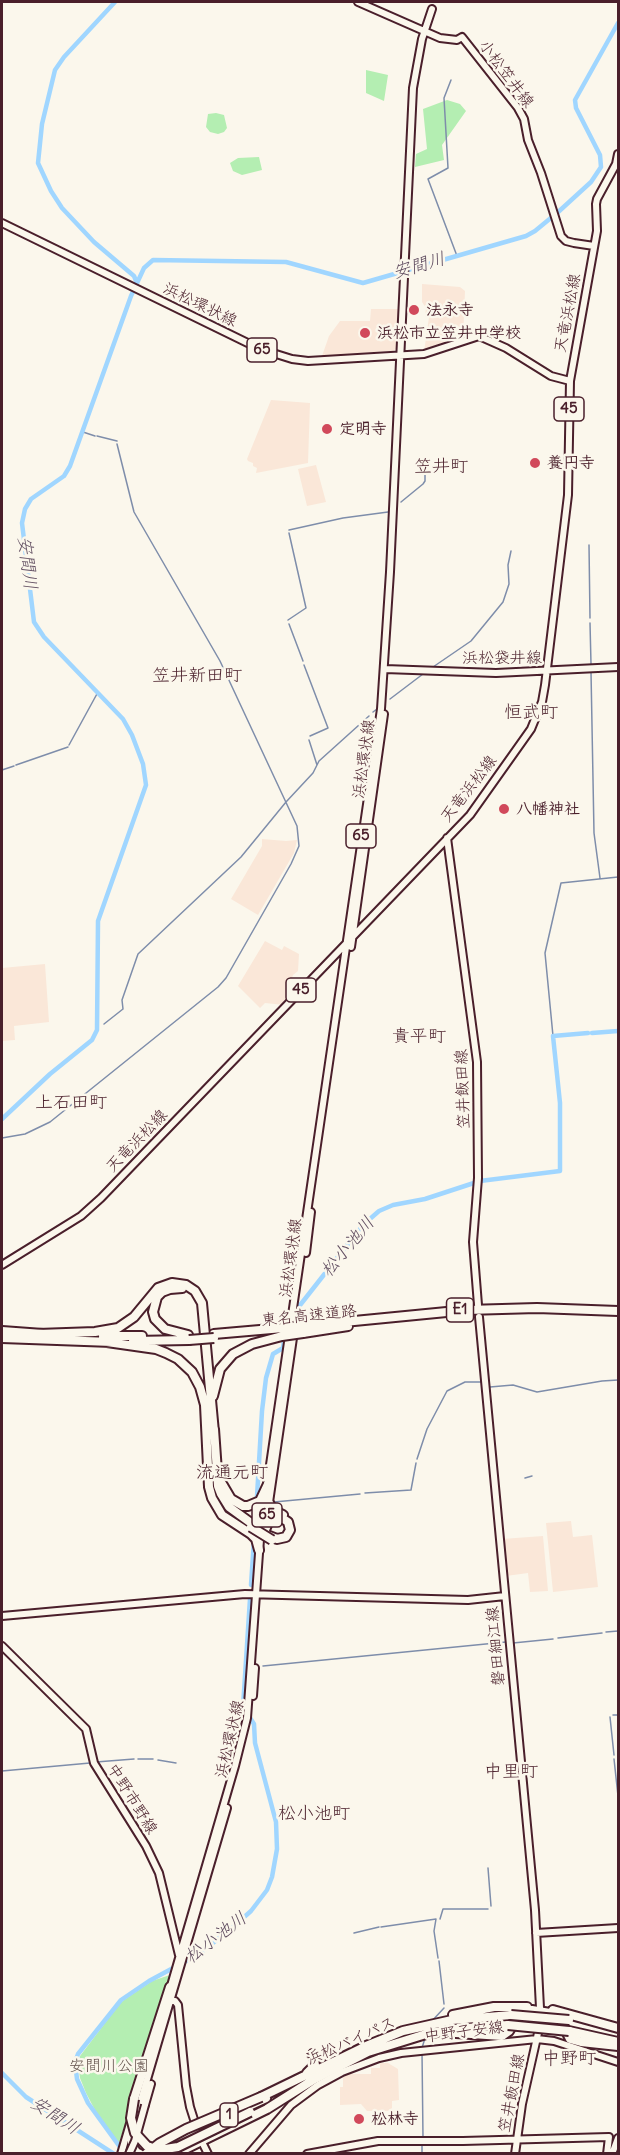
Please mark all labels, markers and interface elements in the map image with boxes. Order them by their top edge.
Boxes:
street label: 小松笠井線 [474,36,538,112]
water label: 安間川 [390,248,448,284]
street label: 天竜浜松線 [551,272,585,354]
street label: 浜松環状線 [160,279,240,331]
place label: 法永寺 [426,300,474,320]
marker: 法永寺 [407,303,421,317]
place label: 浜松市立笠井中学校 [377,323,521,343]
marker: 浜松市立笠井中学校 [358,326,372,340]
road number: 65 [247,338,277,362]
road number: 45 [554,397,584,421]
place label: 定明寺 [339,419,387,439]
marker: 定明寺 [320,422,334,436]
place label: 養円寺 [547,453,595,473]
district label: 笠井町 [414,456,468,478]
marker: 養円寺 [528,456,542,470]
water label: 安間川 [13,535,41,591]
street label: 浜松袋井線 [462,648,542,668]
district label: 笠井新田町 [152,665,242,687]
district label: 恒武町 [504,702,558,724]
street label: 浜松環状線 [349,718,379,800]
street label: 天竜浜松線 [437,752,501,826]
place label: 八幡神社 [516,799,580,819]
marker: 八幡神社 [497,802,511,816]
road number: 65 [346,824,376,848]
road number: 45 [286,978,316,1002]
district label: 貴平町 [392,1026,446,1048]
street label: 笠井飯田線 [452,1049,474,1129]
district label: 上石田町 [35,1092,107,1114]
street label: 天竜浜松線 [102,1106,172,1176]
water label: 松小池川 [317,1212,379,1282]
street label: 浜松環状線 [276,1217,306,1299]
road number: E1 [446,1298,474,1322]
street label: 東名高速道路 [260,1301,358,1331]
district label: 流通元町 [196,1462,268,1484]
road number: 65 [252,1503,282,1527]
street label: 磐田細江線 [483,1605,509,1687]
street label: 浜松環状線 [212,1698,248,1780]
street label: 中野市野線 [103,1760,161,1838]
district label: 中里町 [484,1761,538,1783]
district label: 松小池町 [278,1803,350,1825]
water label: 松小池川 [181,1908,251,1968]
street label: 浜松バイパス [303,2013,399,2069]
street label: 中野子安線 [423,2018,505,2046]
district label: 中野町 [542,2048,596,2070]
street label: 笠井飯田線 [495,2052,529,2134]
park label: 安間川公園 [69,2056,149,2076]
water label: 安間川 [26,2092,84,2140]
road number: 1 [220,2103,238,2127]
place label: 松林寺 [371,2109,419,2129]
marker: 松林寺 [352,2112,366,2126]

